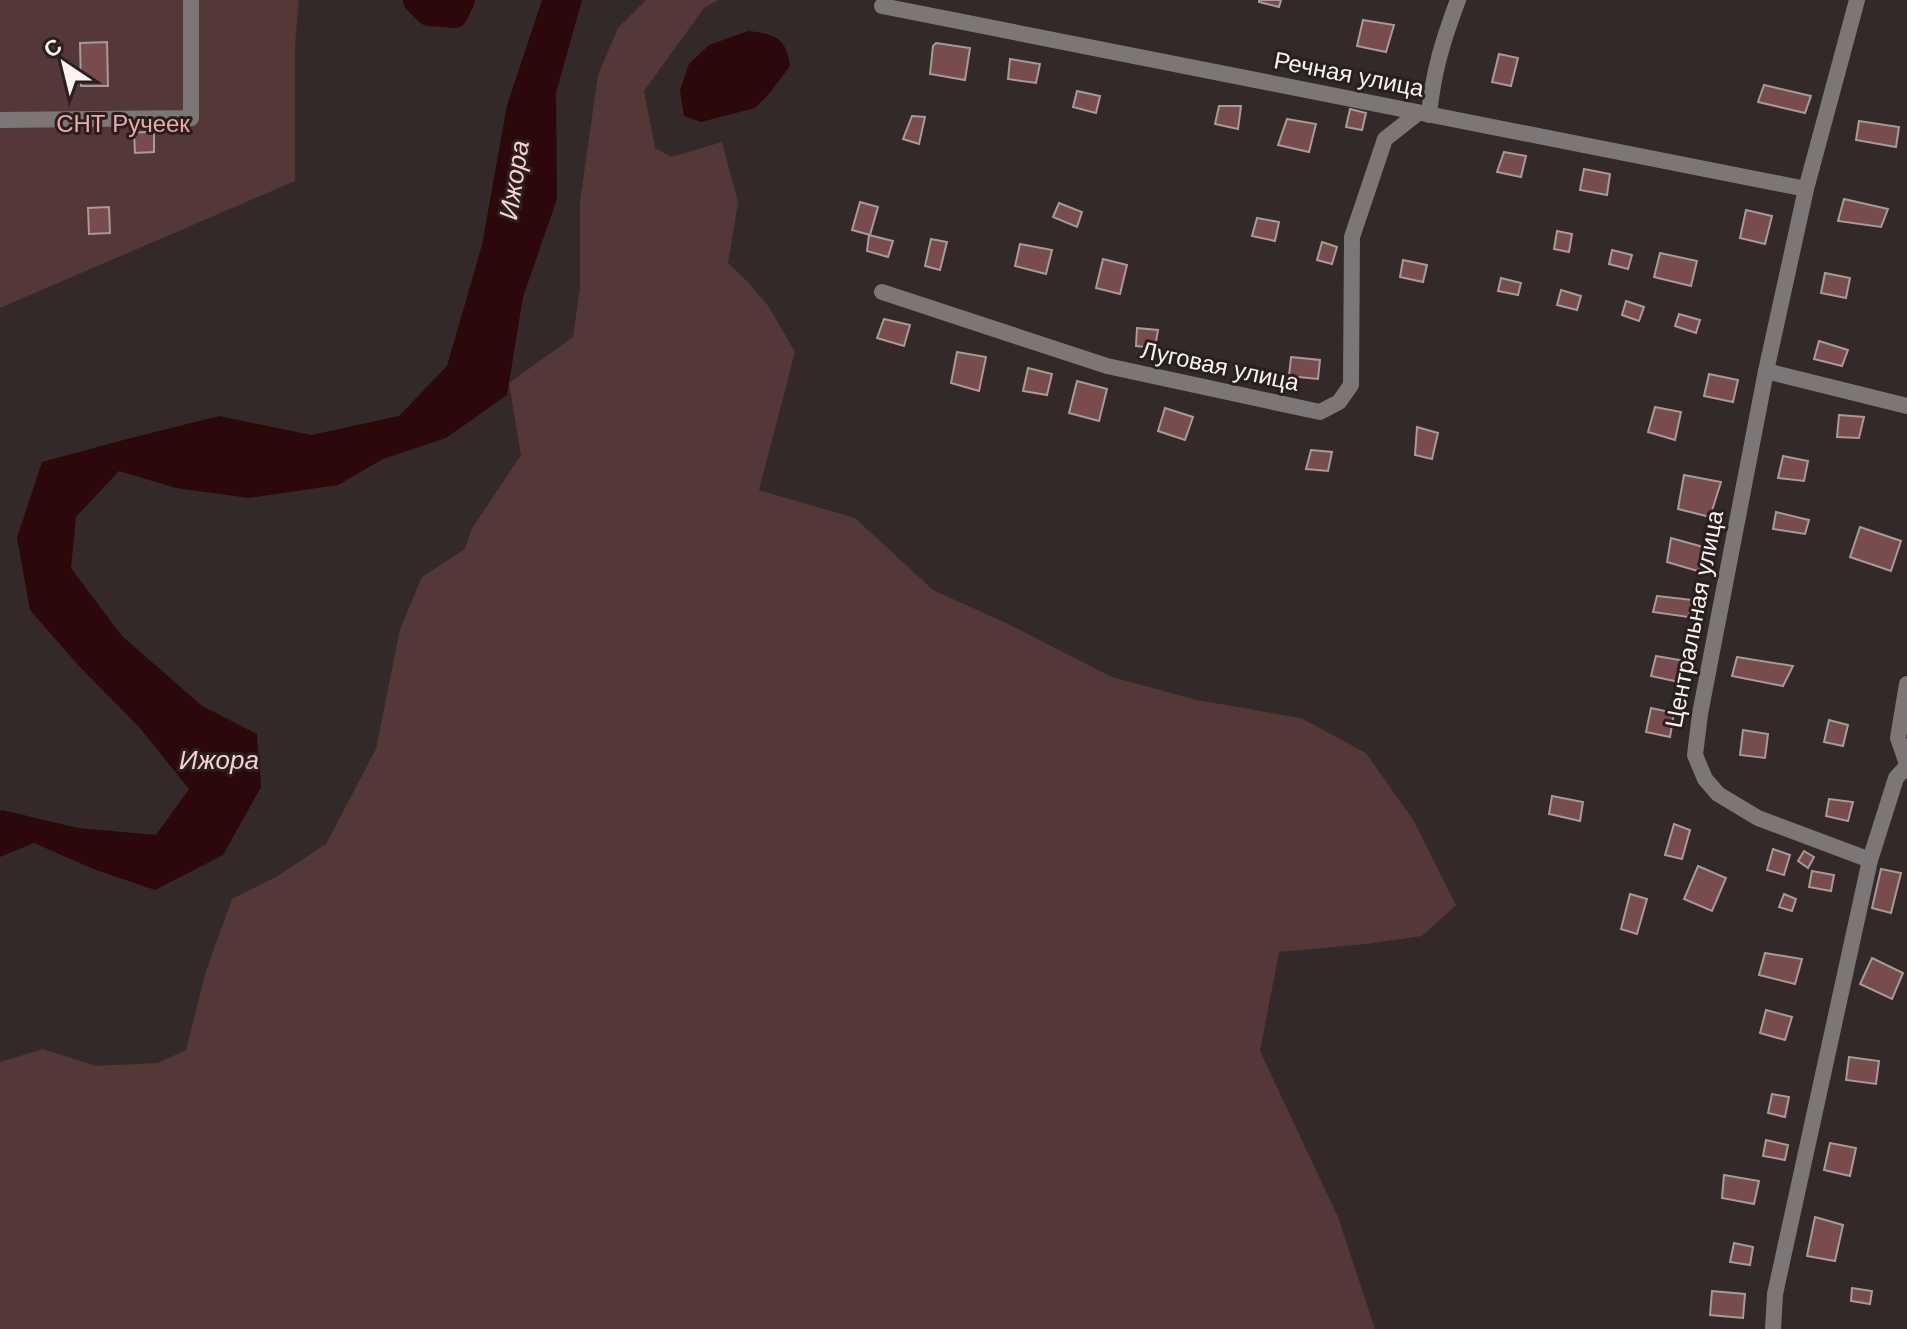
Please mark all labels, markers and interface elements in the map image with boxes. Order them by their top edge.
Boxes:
north arrow [24,24,104,104]
text: С [39,33,67,63]
street label: Речная улица [1272,46,1427,102]
park label: СНТ Ручеек [56,110,190,137]
water label: Ижора [493,138,535,222]
street label: Луговая улица [1138,336,1302,396]
street label: Центральная улица [1660,507,1728,730]
water label: Ижора [179,745,259,775]

